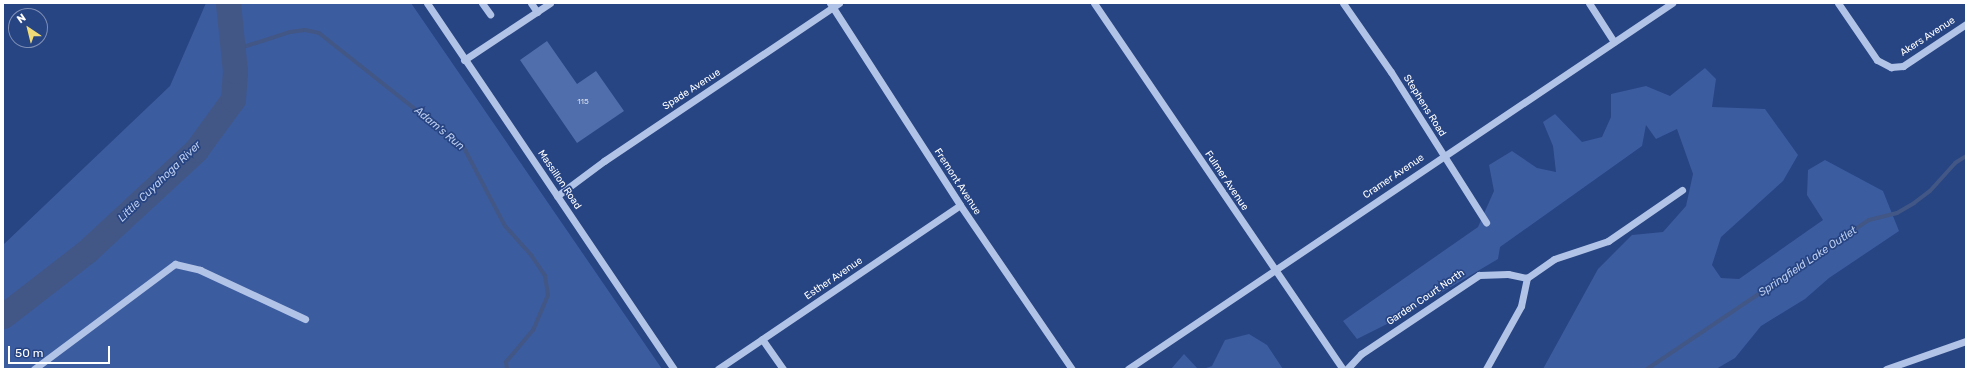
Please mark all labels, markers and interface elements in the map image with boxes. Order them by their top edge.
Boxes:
north arrow [8,8,48,48]
text: N [14,11,28,26]
street label: Akers Avenue [1898,15,1958,59]
street label: Spade Avenue [661,67,723,113]
street label: Stephens Road [1400,73,1448,139]
house number: 115 [577,97,589,107]
water label: Adam's Run [411,104,467,154]
water label: Little Cuyahoga River [116,139,204,225]
street label: Fremont Avenue [931,146,983,218]
street label: Massillon Road [535,148,583,212]
street label: Fulmer Avenue [1201,149,1251,213]
street label: Cramer Avenue [1361,152,1427,202]
water label: Springfield Lake Outlet [1756,224,1860,300]
street label: Esther Avenue [802,255,866,303]
street label: Garden Court North [1385,268,1467,328]
scale bar [10,338,112,364]
text: 50 m [15,346,43,360]

